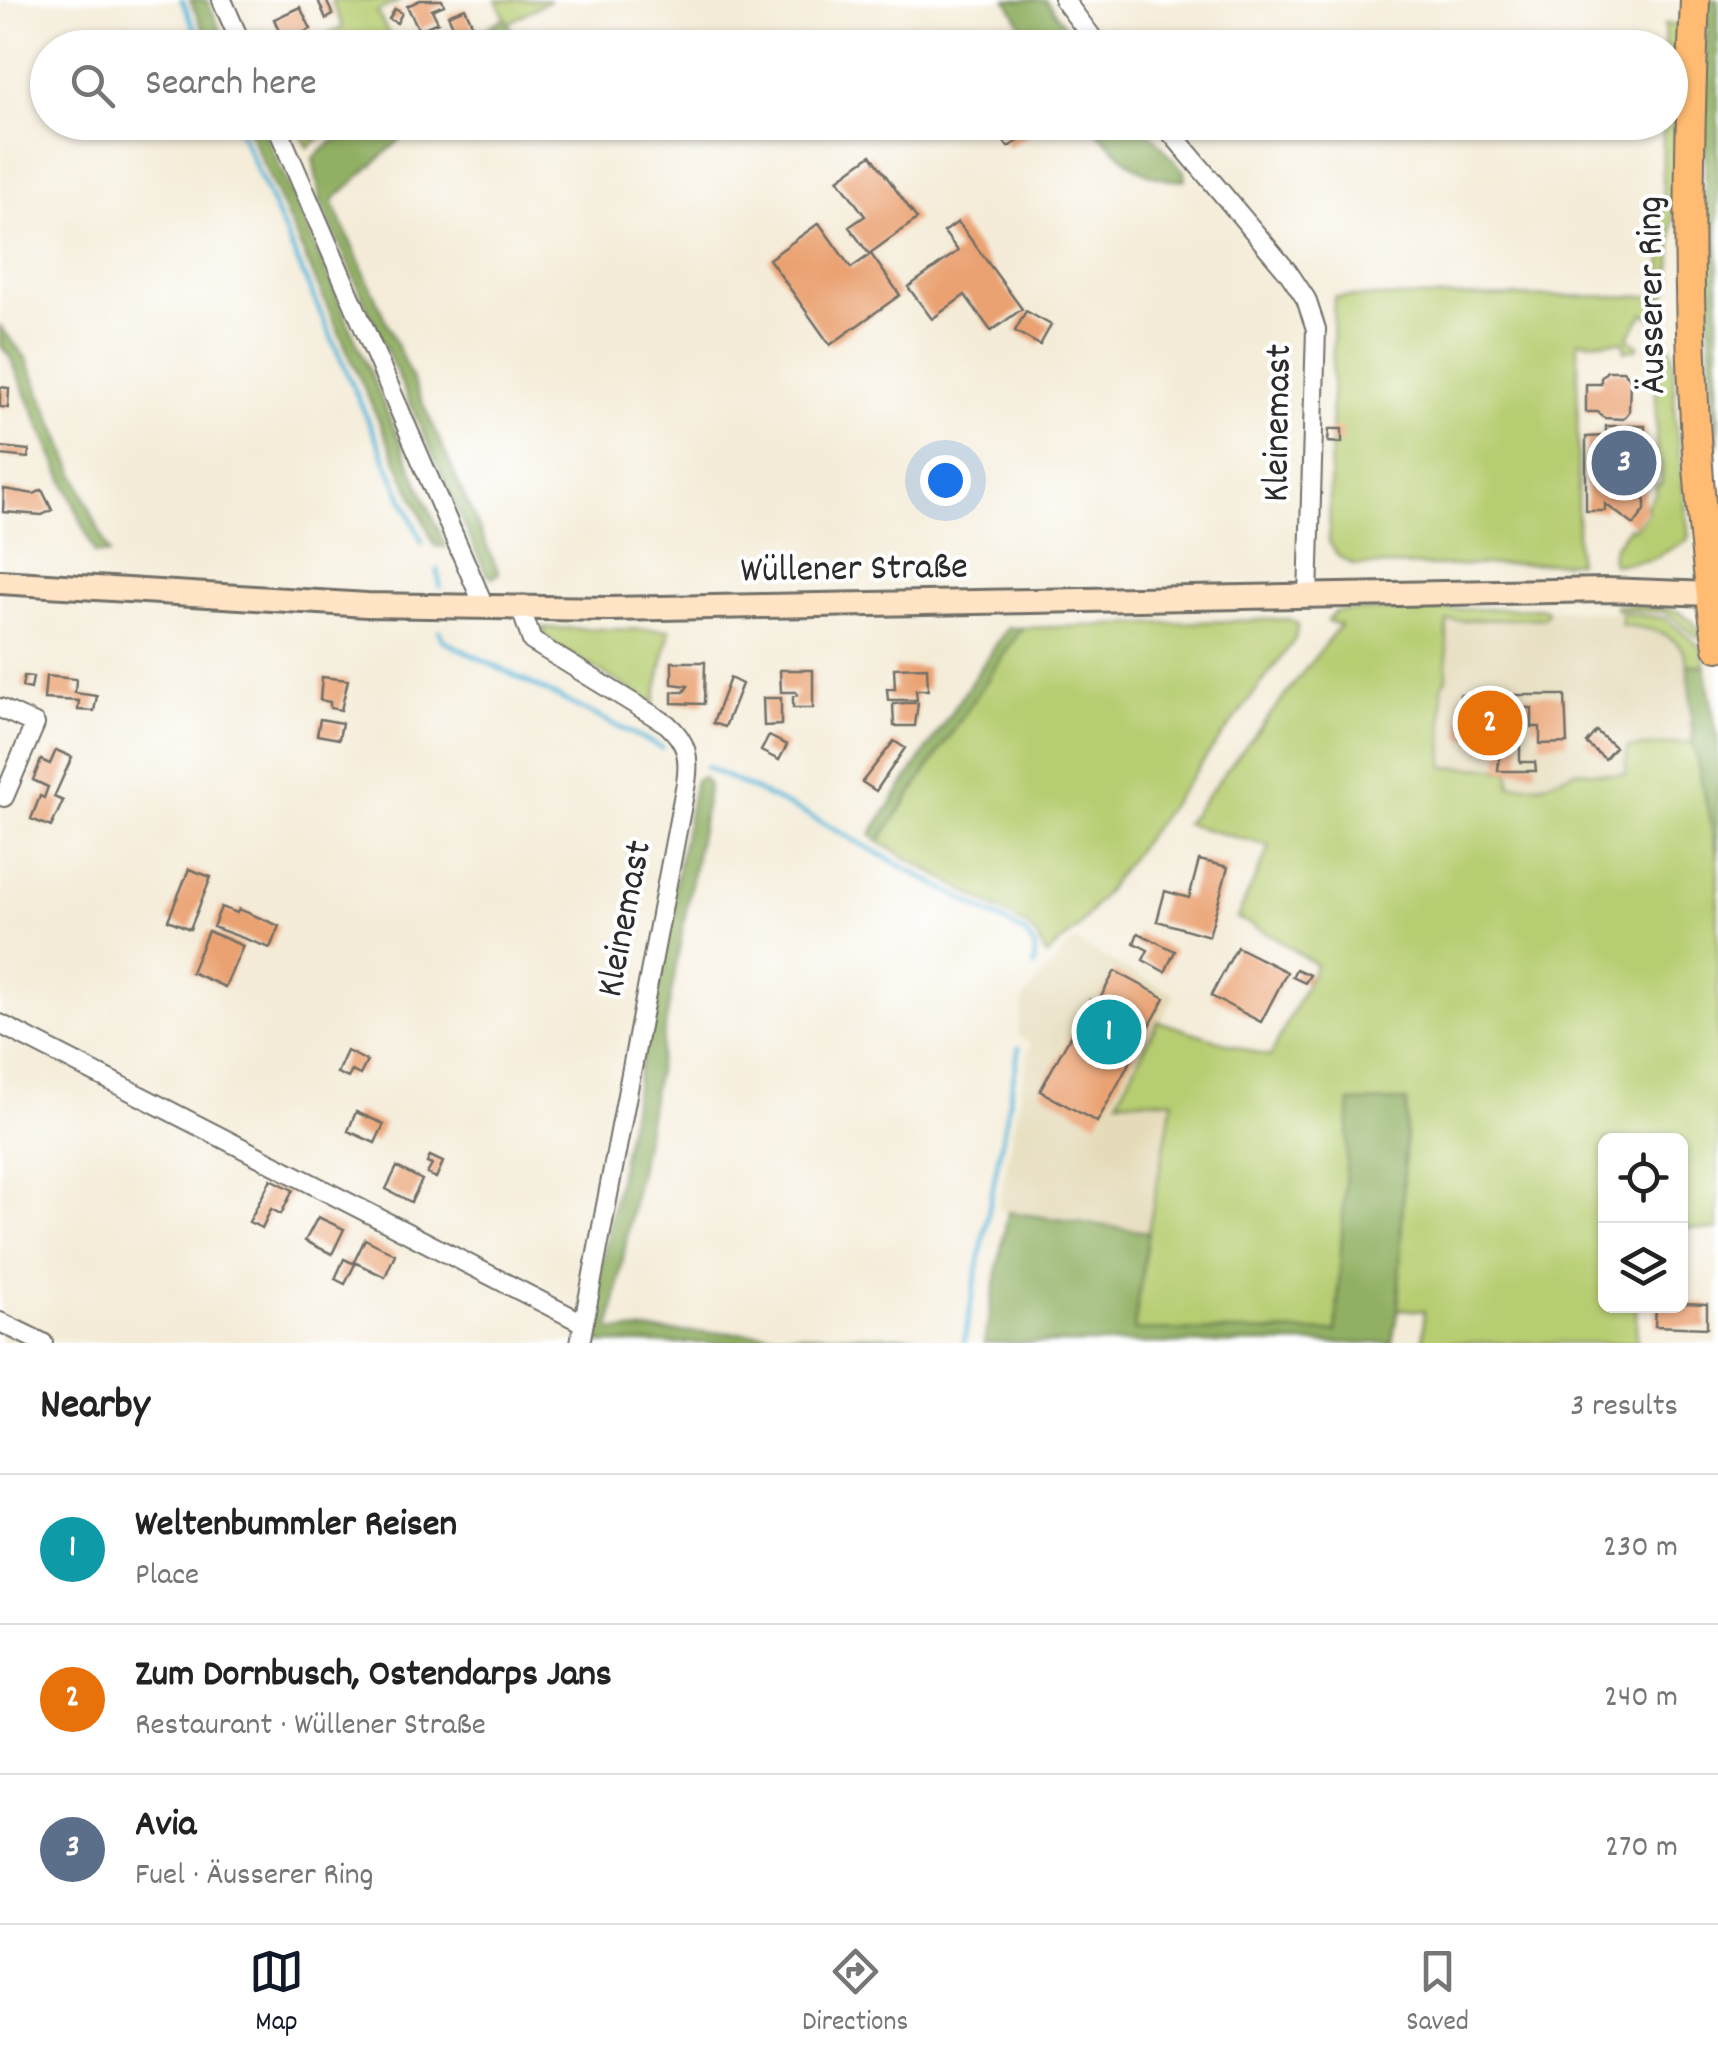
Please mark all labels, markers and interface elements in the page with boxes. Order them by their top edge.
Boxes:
search box [30,30,1688,140]
icon: search [65,58,120,113]
text: Search here [145,58,317,113]
street label: Äusserer Ring [1625,196,1683,394]
street label: Kleinemast [1251,343,1309,503]
pin: 3 [1592,426,1656,500]
your location [920,455,971,506]
street label: Wüllener Straße [740,542,968,600]
pin: 2 [1458,686,1522,760]
street label: Kleinemast [585,836,669,1002]
pin: 1 [1076,994,1142,1070]
map controls [1598,1133,1688,1313]
button: locate [1598,1133,1688,1223]
button: layers [1598,1223,1688,1313]
text: Nearby [40,1378,150,1438]
text: 3 results [1570,1385,1678,1431]
text: Weltenbummler Reisen [135,1499,457,1554]
text: 1 [69,1526,76,1572]
text: 230 m [1603,1526,1678,1572]
text: Place [135,1554,199,1600]
text: Zum Dornbusch, Ostendarps Jans [135,1649,612,1704]
text: 2 [66,1676,79,1722]
text: 240 m [1604,1676,1678,1722]
text: Restaurant · Wüllener Straße [135,1704,486,1750]
text: Avia [135,1799,196,1854]
text: 3 [65,1826,80,1872]
text: 270 m [1605,1826,1678,1872]
text: Fuel · Äusserer Ring [135,1854,374,1900]
tab: Map [249,1944,304,2044]
tab: Directions [802,1944,908,2044]
tab: Saved [1406,1944,1469,2044]

